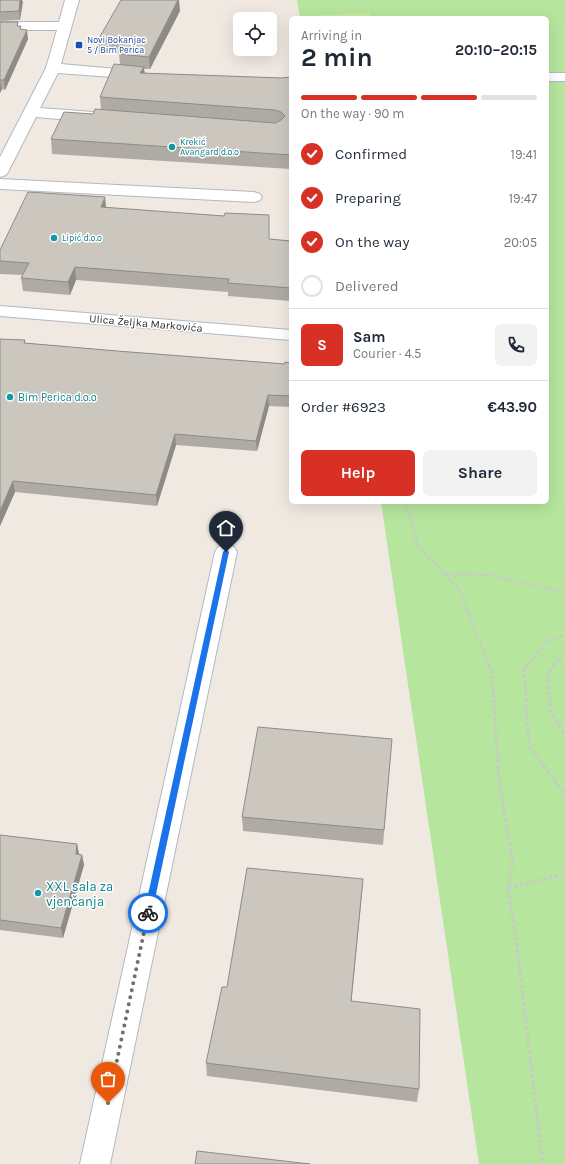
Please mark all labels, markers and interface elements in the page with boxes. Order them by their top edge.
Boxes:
map controls [233,12,277,56]
button: locate [233,12,277,56]
text: Arriving in [301,28,362,43]
place label: Novi Bokanjac 5 / Bim Perica [87,35,146,55]
marker: Novi Bokanjac 5 / Bim Perica [74,40,84,50]
text: 20:10–20:15 [455,41,537,59]
text: 2 min [301,42,373,73]
text: On the way · 90 m [301,106,404,121]
place label: Krekić Avangard d.o.o [180,137,239,157]
marker: Krekić Avangard d.o.o [167,142,177,152]
icon: check [301,143,323,165]
text: Confirmed [335,145,407,163]
text: 19:41 [511,147,537,162]
icon: check [301,187,323,209]
text: Preparing [335,189,401,207]
text: 19:47 [509,191,537,206]
icon: check [301,231,323,253]
marker: Lipić d.o.o [49,233,59,243]
place label: Lipić d.o.o [62,233,102,243]
text: On the way [335,233,409,251]
text: 20:05 [504,235,537,250]
text: Delivered [335,277,399,295]
street label: Ulica Željka Markovića [89,310,203,335]
button: phone [495,324,537,366]
text: Sam [353,328,386,346]
text: S [317,336,327,354]
text: Courier · 4.5 [353,346,421,361]
place label: Bim Perica d.o.o [18,391,97,404]
marker: Bim Perica d.o.o [5,392,15,402]
text: Order #6923 [301,398,386,416]
text: €43.90 [487,398,537,416]
button: Help [301,450,415,496]
button: Share [423,450,537,496]
pin [209,511,243,552]
icon: home [215,517,237,539]
place label: XXL sala za vjenčanja [46,879,113,909]
marker: XXL sala za vjenčanja [33,888,43,898]
courier [128,893,168,933]
icon: bike [137,902,159,924]
pin [91,1062,125,1103]
icon: bag [97,1068,119,1090]

